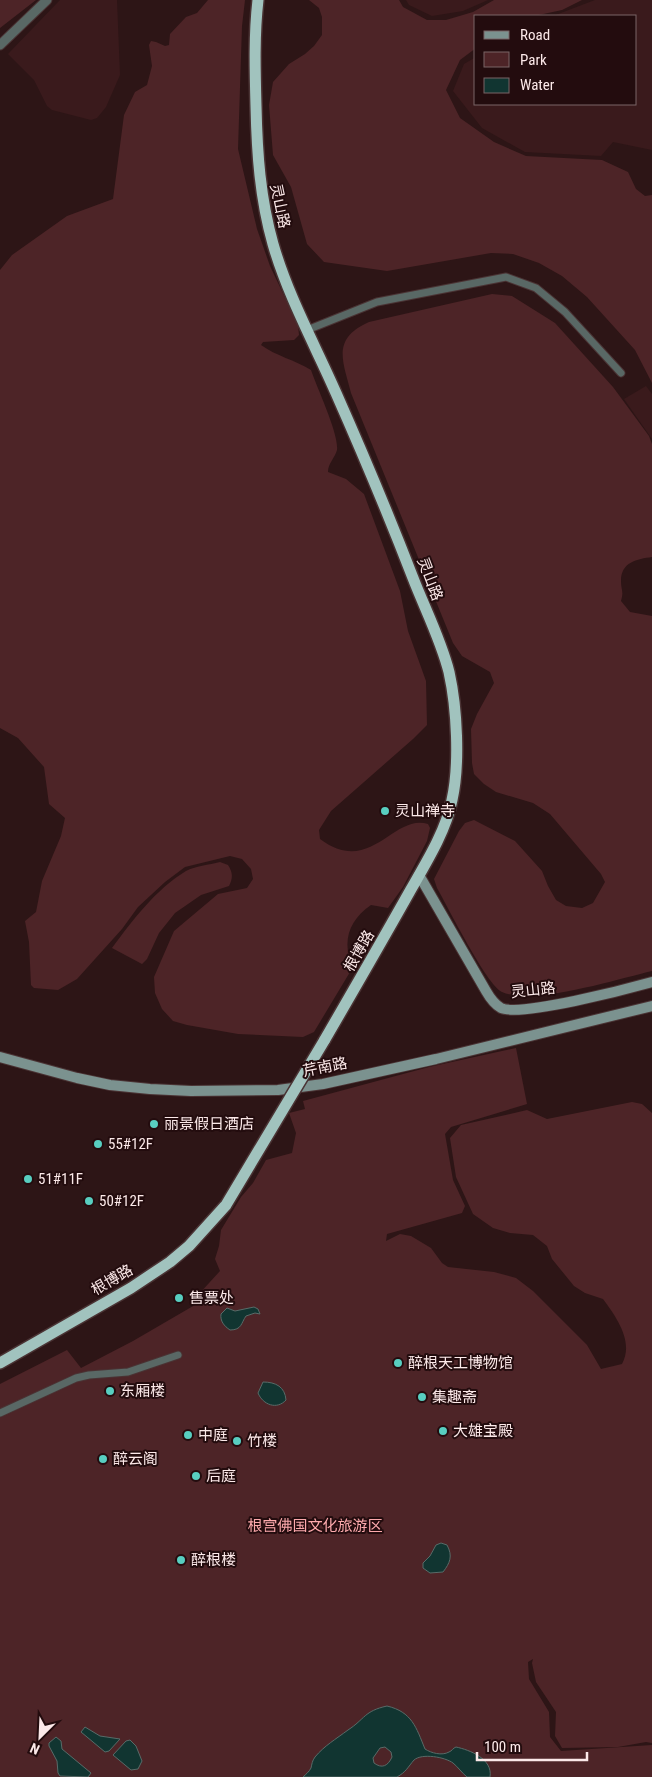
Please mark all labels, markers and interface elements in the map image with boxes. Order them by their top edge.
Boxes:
legend [474,15,637,105]
text: Road [520,26,550,44]
text: Park [520,51,547,69]
text: Water [520,76,555,94]
street label: 灵山路 [267,182,293,230]
street label: 灵山路 [414,555,446,603]
place label: 灵山禅寺 [395,802,455,820]
marker: 灵山禅寺 [379,805,391,817]
street label: 根博路 [340,927,378,975]
street label: 灵山路 [510,979,556,1001]
street label: 芹南路 [301,1054,349,1080]
place label: 丽景假日酒店 [164,1115,254,1133]
marker: 丽景假日酒店 [148,1118,160,1130]
place label: 55#12F [108,1135,153,1153]
marker: 55#12F [92,1138,104,1150]
place label: 51#11F [38,1170,83,1188]
marker: 51#11F [22,1173,34,1185]
place label: 50#12F [99,1192,144,1210]
marker: 50#12F [83,1195,95,1207]
street label: 根博路 [88,1261,136,1299]
place label: 售票处 [189,1289,234,1307]
marker: 售票处 [173,1292,185,1304]
place label: 醉根天工博物馆 [408,1354,513,1372]
marker: 醉根天工博物馆 [392,1357,404,1369]
place label: 东厢楼 [120,1382,165,1400]
marker: 东厢楼 [104,1385,116,1397]
place label: 集趣斋 [432,1388,477,1406]
marker: 集趣斋 [416,1391,428,1403]
place label: 大雄宝殿 [453,1422,513,1440]
marker: 大雄宝殿 [437,1425,449,1437]
place label: 中庭 [198,1426,228,1444]
marker: 中庭 [182,1429,194,1441]
place label: 竹楼 [247,1432,277,1450]
marker: 竹楼 [231,1435,243,1447]
place label: 醉云阁 [113,1450,158,1468]
marker: 醉云阁 [97,1453,109,1465]
place label: 后庭 [206,1467,236,1485]
marker: 后庭 [190,1470,202,1482]
park label: 根宫佛国文化旅游区 [247,1517,383,1535]
place label: 醉根楼 [191,1551,236,1569]
marker: 醉根楼 [175,1554,187,1566]
north arrow [15,1712,65,1762]
scale bar [477,1730,587,1762]
text: 100 m [484,1738,521,1756]
text: N [28,1740,42,1758]

